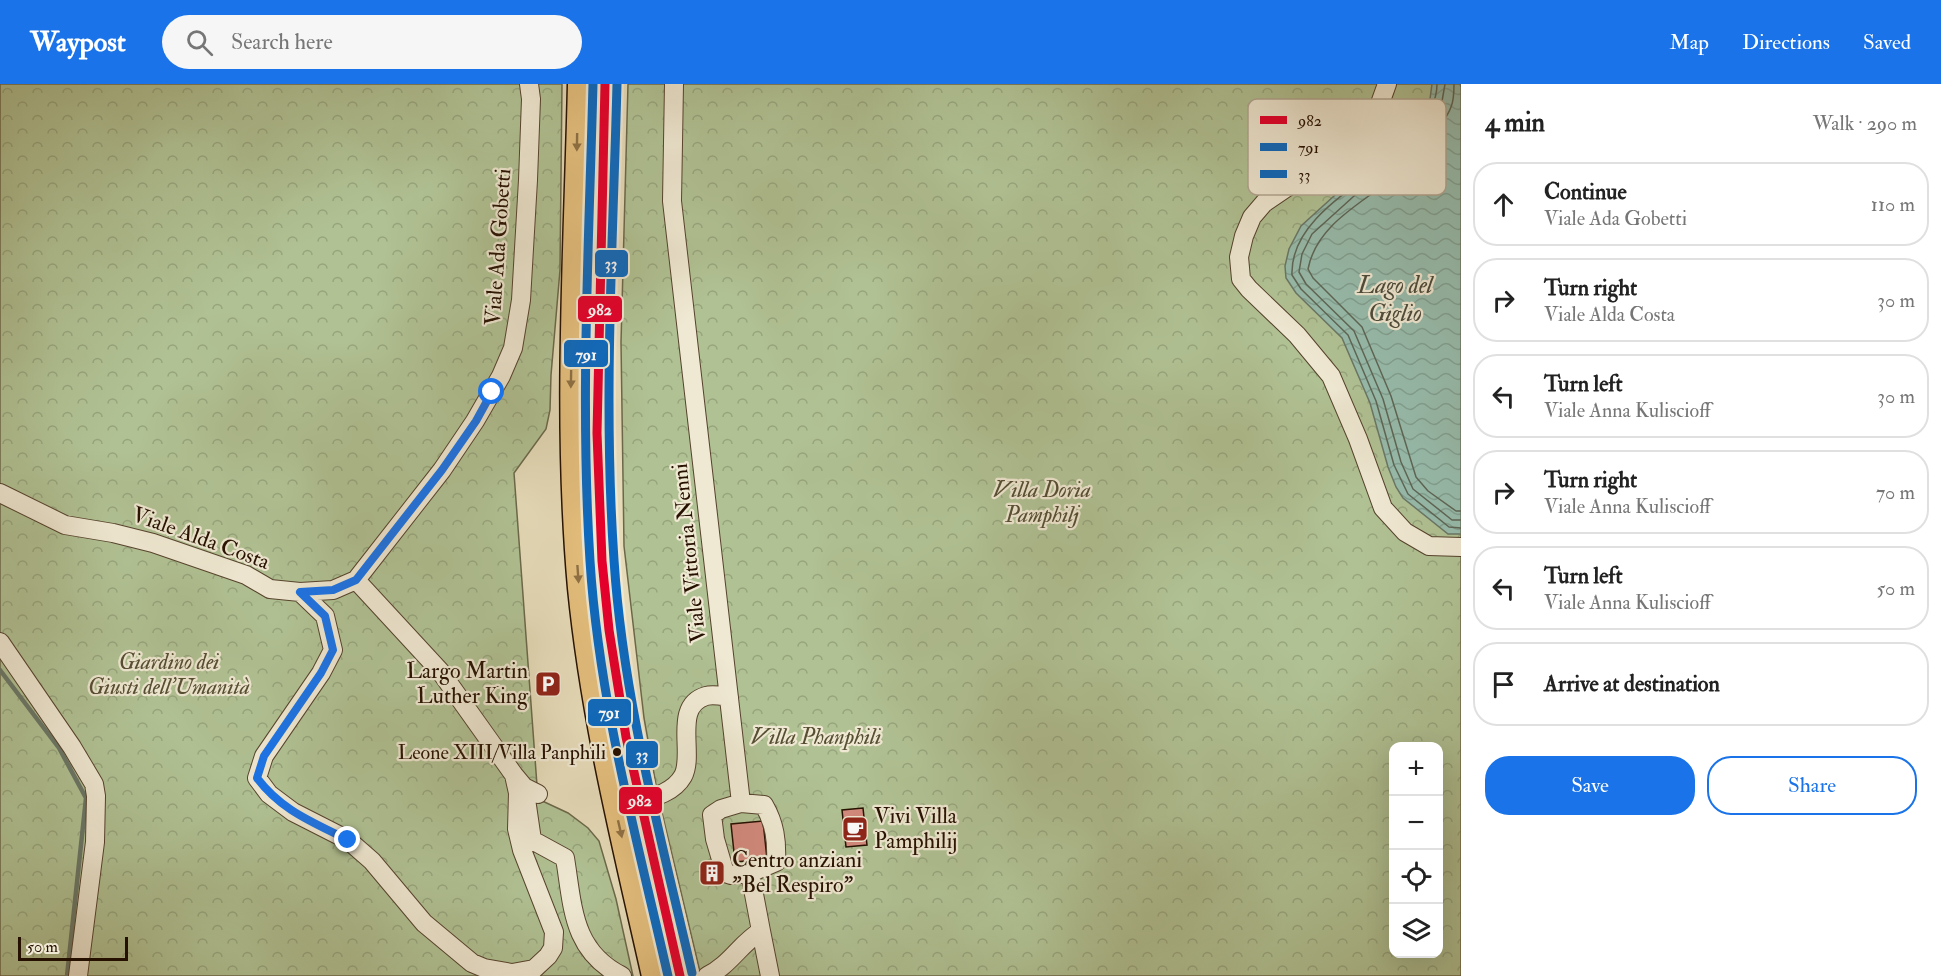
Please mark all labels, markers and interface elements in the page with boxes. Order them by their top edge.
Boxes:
search box [162,15,582,69]
text: Waypost [30,25,126,60]
icon: search [183,26,216,59]
text: Search here [231,28,333,56]
text: Map [1669,29,1709,56]
text: Directions [1742,29,1830,56]
text: Saved [1863,29,1911,56]
legend [1248,99,1446,195]
text: 4 min [1485,107,1545,139]
text: 982 [1297,111,1322,131]
text: Walk · 290 m [1813,111,1917,136]
one-way arrow [573,133,582,152]
text: 791 [1298,138,1319,158]
text: 33 [1298,165,1310,185]
street label: Viale Ada Gobetti [479,167,517,327]
text: Continue [1544,178,1627,206]
icon: ahead [1487,188,1520,221]
text: 110 m [1871,192,1915,217]
text: Viale Ada Gobetti [1544,206,1687,231]
line badge: 33 [594,249,629,278]
text: 33 [605,254,617,274]
water label: Lago del Giglio [1356,270,1435,329]
text: Turn right [1544,274,1637,302]
icon: right [1487,284,1520,317]
text: 30 m [1877,288,1915,313]
line badge: 982 [577,295,623,323]
text: 982 [586,300,612,320]
text: Viale Alda Costa [1544,302,1675,327]
line badge: 791 [563,339,609,368]
text: 791 [575,345,597,365]
one-way arrow [567,370,576,389]
text: Turn left [1544,370,1623,398]
route start [478,378,504,404]
icon: left [1487,380,1520,413]
text: 30 m [1877,384,1915,409]
text: Viale Anna Kuliscioff [1544,398,1711,423]
street label: Viale Vittoria Nenni [666,462,712,644]
text: Turn right [1544,466,1637,494]
park label: Villa Doria Pamphilj [993,476,1091,529]
icon: right [1487,476,1520,509]
text: 70 m [1876,480,1915,505]
text: Viale Anna Kuliscioff [1544,494,1711,519]
street label: Viale Alda Costa [128,500,274,576]
text: Turn left [1544,562,1623,590]
one-way arrow [574,565,583,584]
icon: left [1487,572,1520,605]
text: 50 m [1876,576,1915,601]
text: Viale Anna Kuliscioff [1544,590,1711,615]
park label: Giardino dei Giusti dell'Umanità [88,648,250,701]
place label: Largo Martin Luther King [406,657,529,710]
icon: arrive [1487,668,1520,701]
parking icon: Largo Martin Luther King [533,669,563,699]
text: Arrive at destination [1544,670,1720,698]
line badge: 791 [587,698,632,727]
text: 791 [598,703,620,723]
park label: Villa Phanphili [751,723,881,751]
place label: Leone XIII/Villa Panphili [398,740,606,766]
line badge: 33 [625,740,659,769]
map controls [1389,742,1443,958]
button: + [1389,742,1443,796]
text: 33 [636,745,648,765]
marker: Leone XIII/Villa Panphili [611,746,623,758]
button: Save [1485,756,1695,815]
button: Share [1707,756,1917,815]
line badge: 982 [618,786,663,815]
text: 982 [626,791,652,811]
button: − [1389,796,1443,850]
place label: Vivi Villa Pamphilij [874,802,958,856]
cafe icon: Vivi Villa Pamphilij [840,814,870,844]
one-way arrow [615,819,625,838]
route end [334,826,360,852]
place label: Centro anziani "Bel Respiro" [732,846,862,900]
button: locate [1389,850,1443,904]
building icon: Centro anziani "Bel Respiro" [697,858,727,888]
button: layers [1389,904,1443,958]
scale bar [18,934,128,962]
text: 50 m [27,937,58,957]

